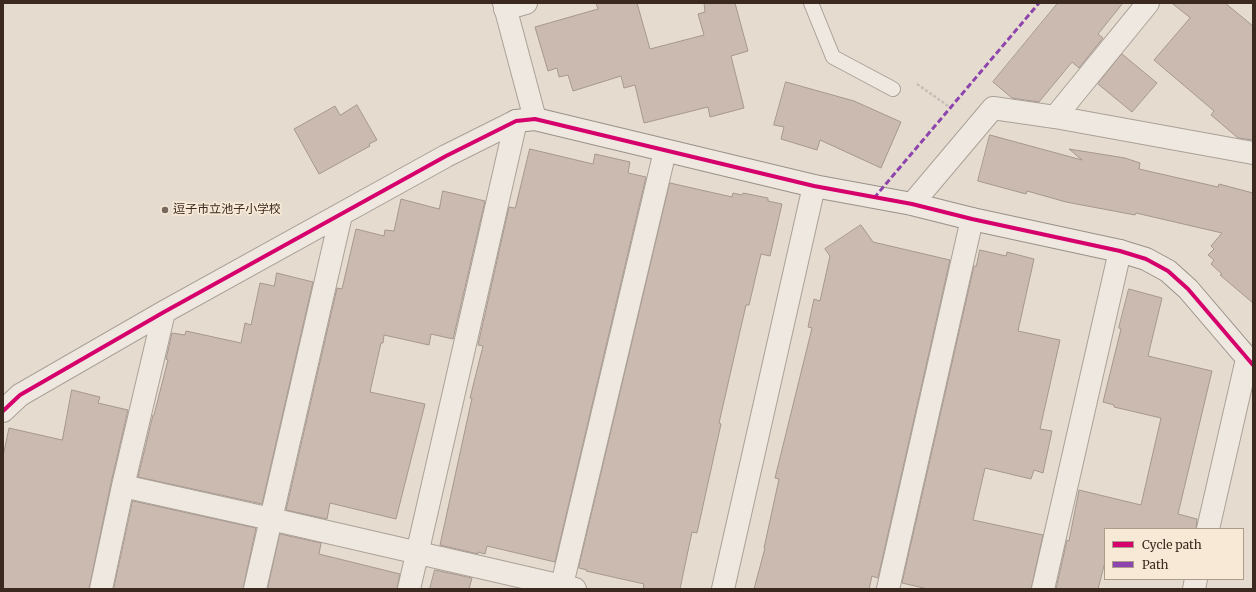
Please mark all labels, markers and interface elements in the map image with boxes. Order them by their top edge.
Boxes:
place label: 逗子市立池子小学校 [173,203,281,217]
marker: 逗子市立池子小学校 [160,205,170,215]
legend [1104,528,1244,580]
text: Cycle path [1142,537,1202,552]
text: Path [1142,557,1168,572]

